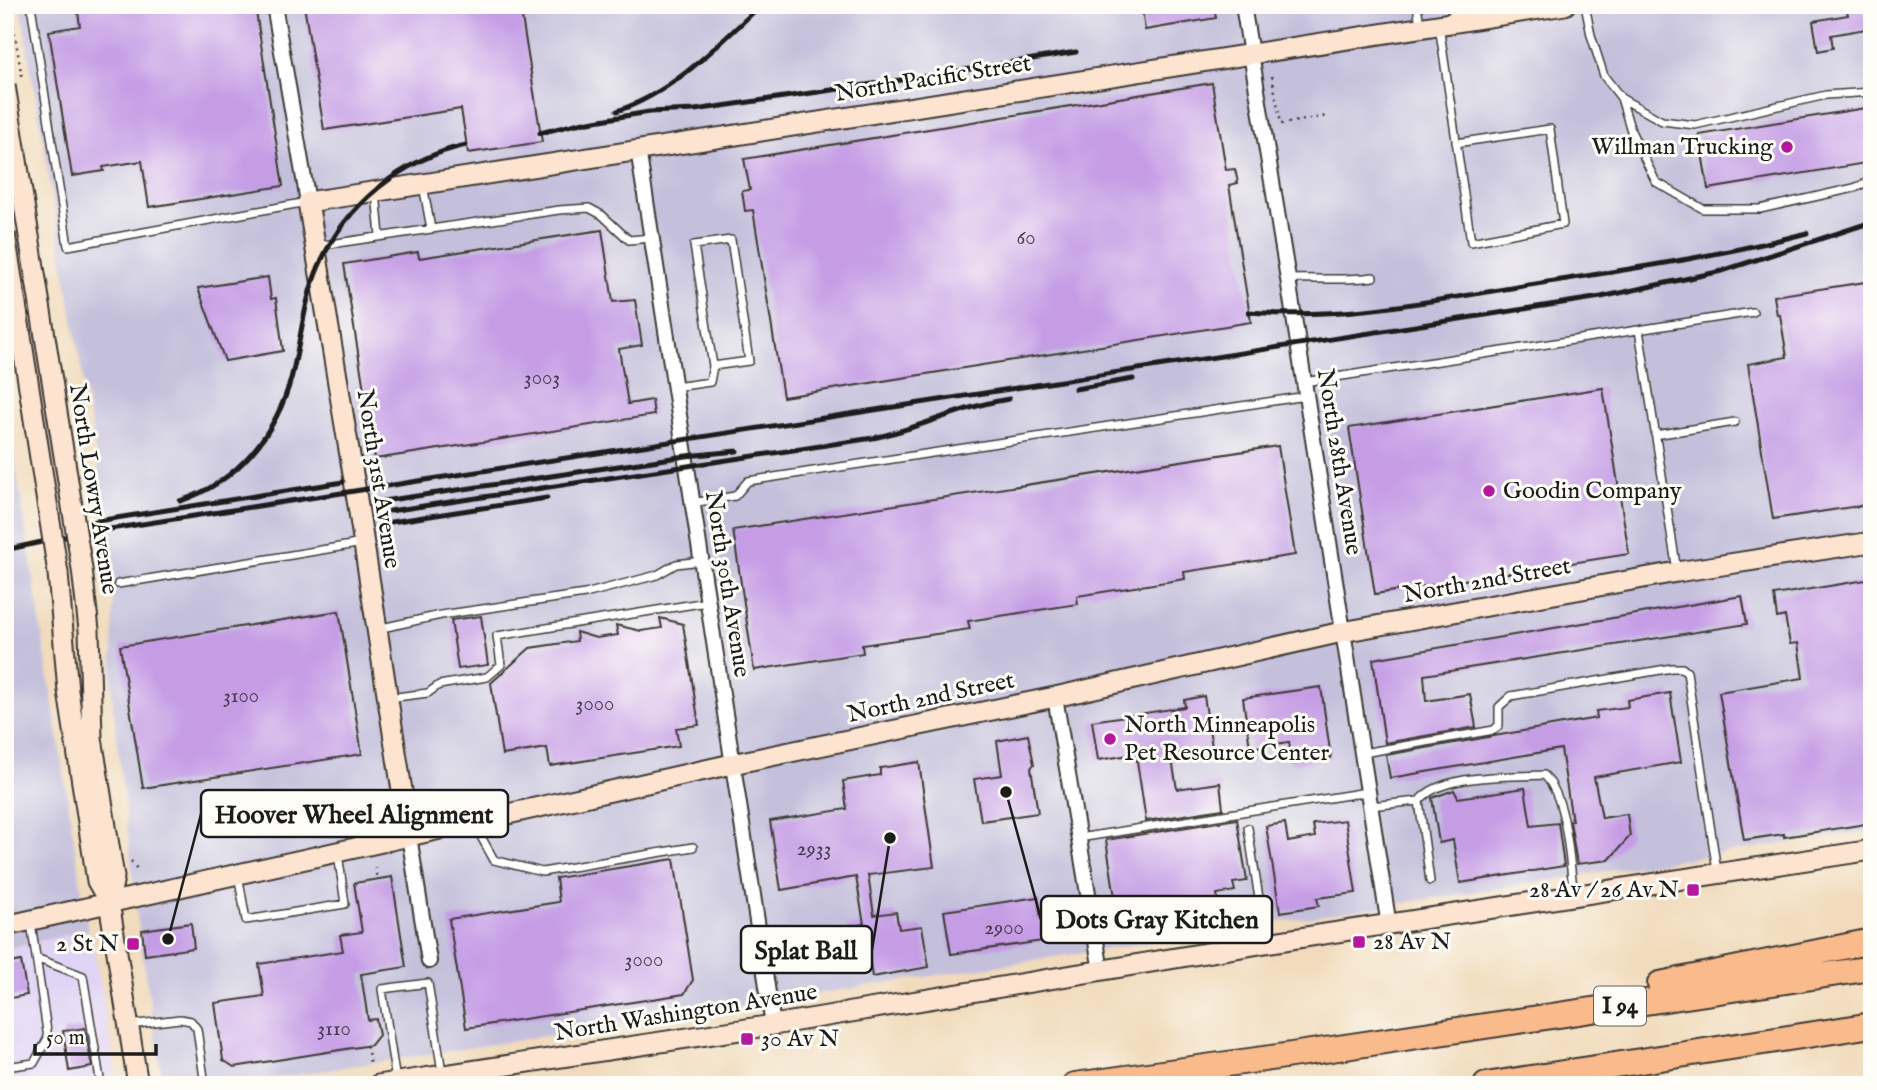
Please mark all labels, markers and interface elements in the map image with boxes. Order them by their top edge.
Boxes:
street label: North Pacific Street [833,48,1033,110]
place label: Willman Trucking [1591,132,1774,163]
marker: Willman Trucking [1779,139,1795,155]
house number: 60 [1016,225,1036,252]
house number: 3003 [524,365,560,392]
street label: North 28th Avenue [1309,367,1369,557]
street label: North Lowry Avenue [61,381,125,597]
street label: North 31st Avenue [349,387,407,571]
place label: Goodin Company [1503,476,1682,507]
marker: Goodin Company [1481,483,1497,499]
street label: North 30th Avenue [697,489,757,679]
street label: North 2nd Street [1401,551,1573,611]
street label: North 2nd Street [845,665,1017,731]
house number: 3100 [223,683,259,710]
house number: 3000 [576,691,614,718]
place label: North Minneapolis Pet Resource Center [1124,710,1329,769]
marker: North Minneapolis Pet Resource Center [1102,731,1118,747]
callout: Hoover Wheel Alignment [201,790,508,837]
text: Hoover Wheel Alignment [215,799,493,832]
house number: 2933 [797,836,831,863]
place label: 28 Av / 26 Av N [1529,875,1679,906]
marker: 28 Av / 26 Av N [1685,882,1701,898]
callout: Dots Gray Kitchen [1041,896,1272,943]
text: Dots Gray Kitchen [1055,904,1259,937]
house number: 2900 [984,915,1024,942]
callout: Splat Ball [741,926,872,973]
place label: 28 Av N [1373,927,1452,958]
place label: 2 St N [56,929,119,960]
marker: 28 Av N [1351,934,1367,950]
text: Splat Ball [755,935,858,968]
marker: 2 St N [125,936,141,952]
house number: 3000 [625,947,663,974]
street label: North Washington Avenue [552,977,820,1049]
road number: I 94 [1594,987,1646,1026]
scale bar [35,1013,156,1057]
house number: 3110 [317,1016,351,1043]
place label: 30 Av N [761,1024,840,1055]
text: 50 m [46,1025,85,1052]
marker: 30 Av N [739,1031,755,1047]

